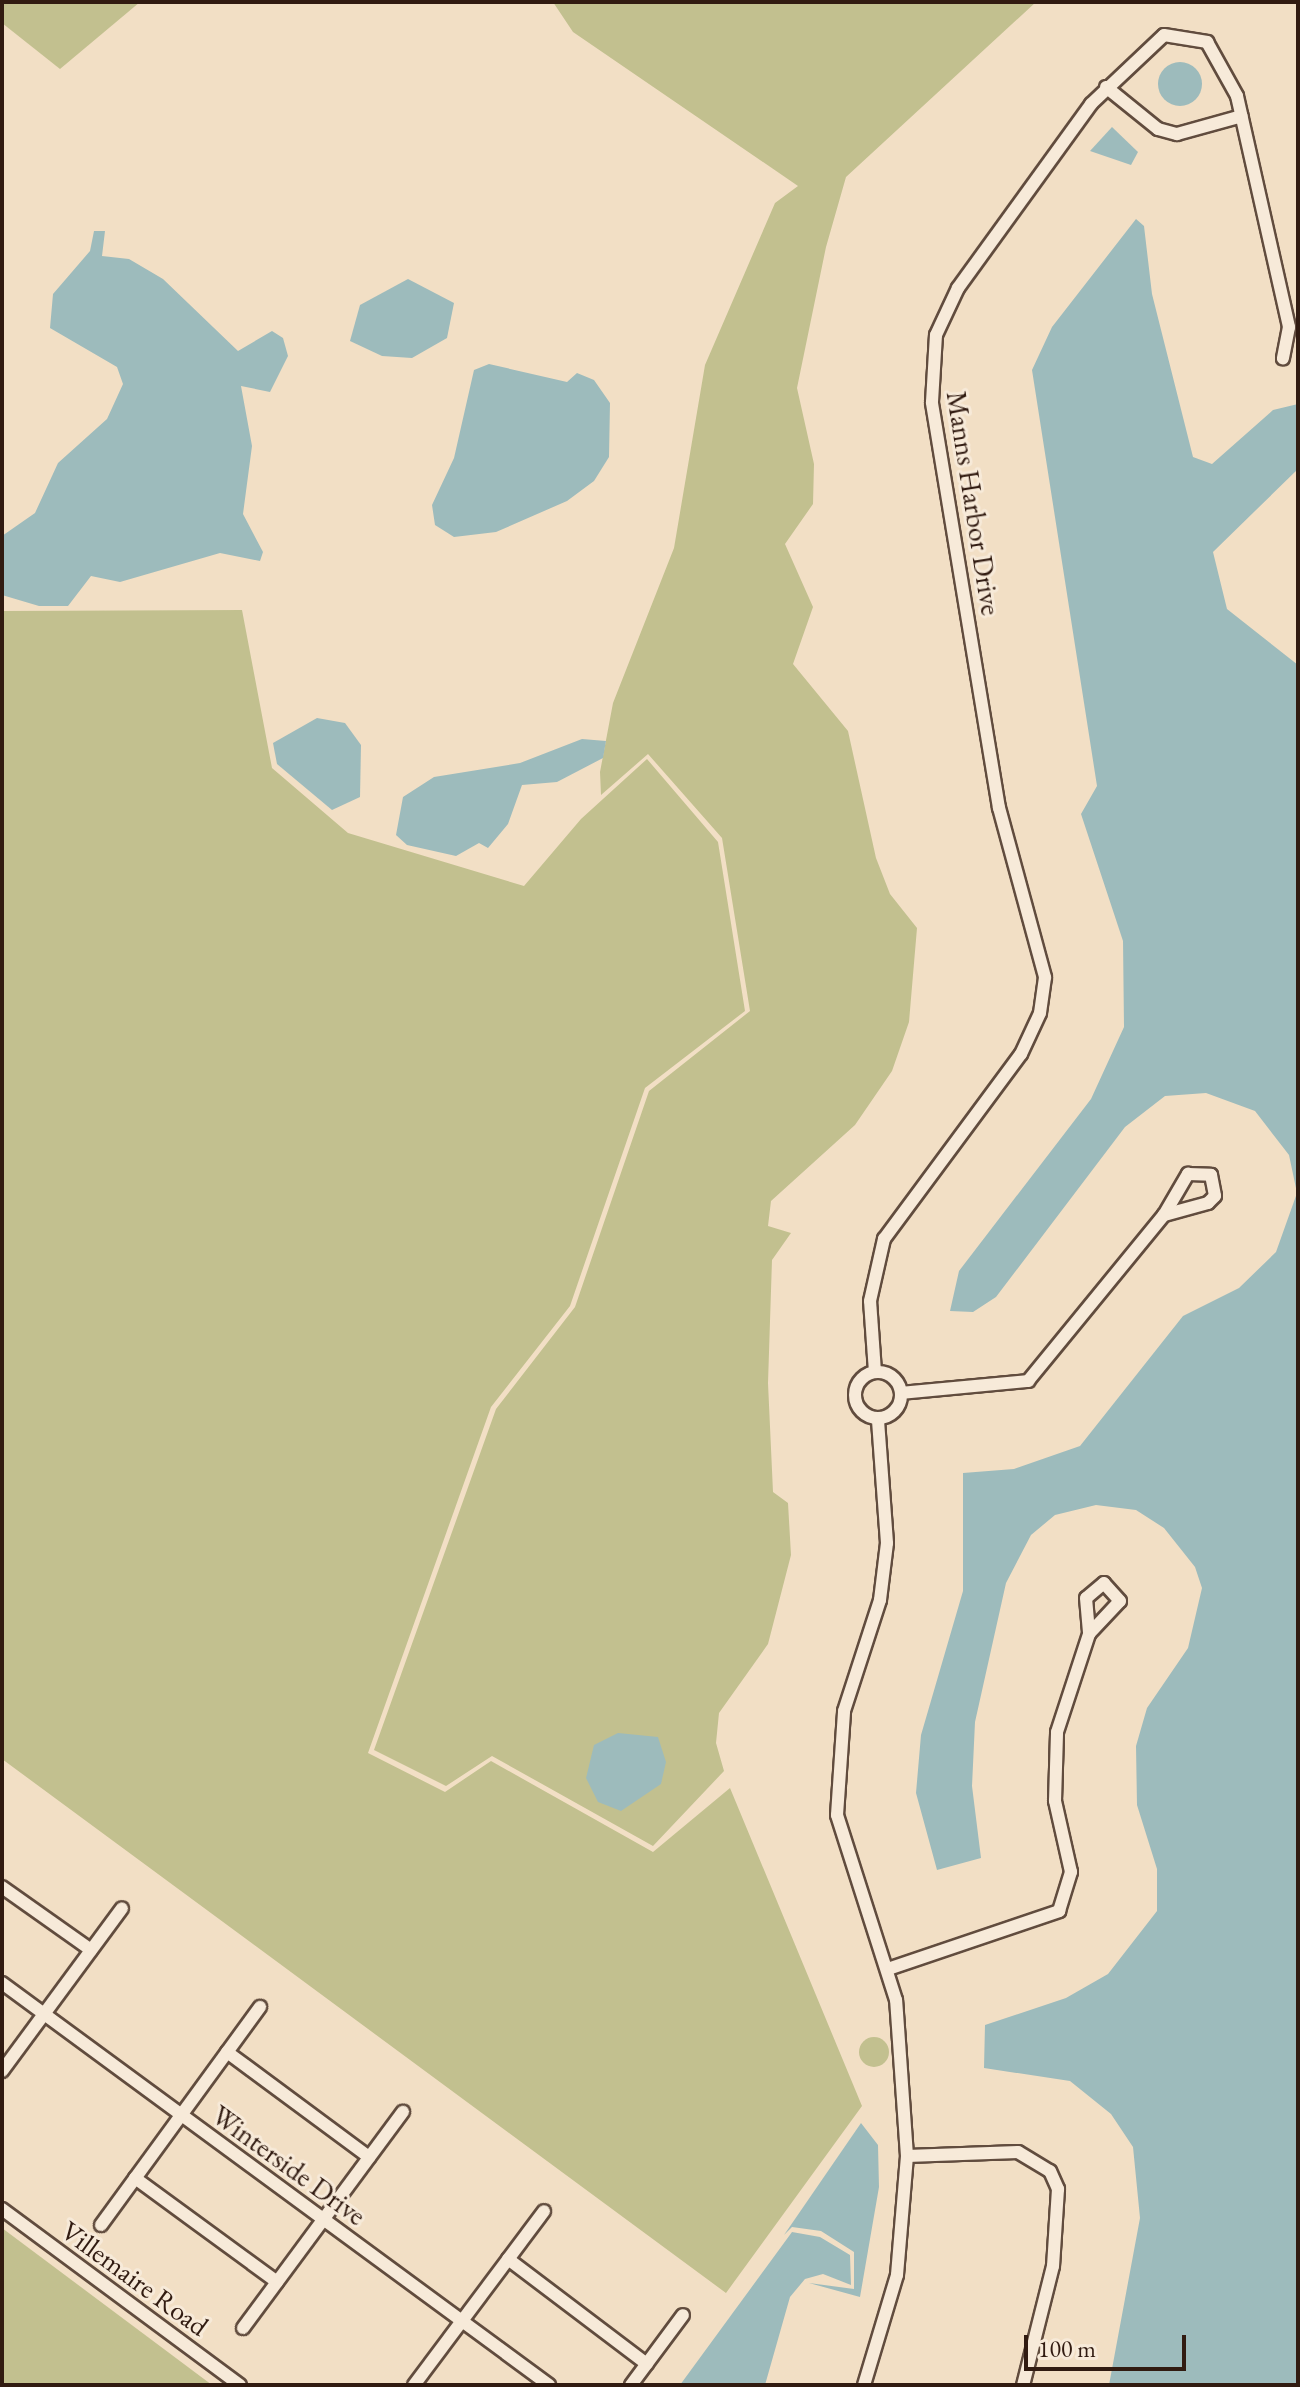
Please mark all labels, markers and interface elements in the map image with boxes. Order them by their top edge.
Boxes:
street label: Manns Harbor Drive [940,389,1008,617]
street label: Winterside Drive [205,2098,373,2232]
street label: Villemaire Road [55,2213,215,2343]
scale bar [1028,2319,1190,2369]
text: 100 m [1038,2333,1096,2364]

